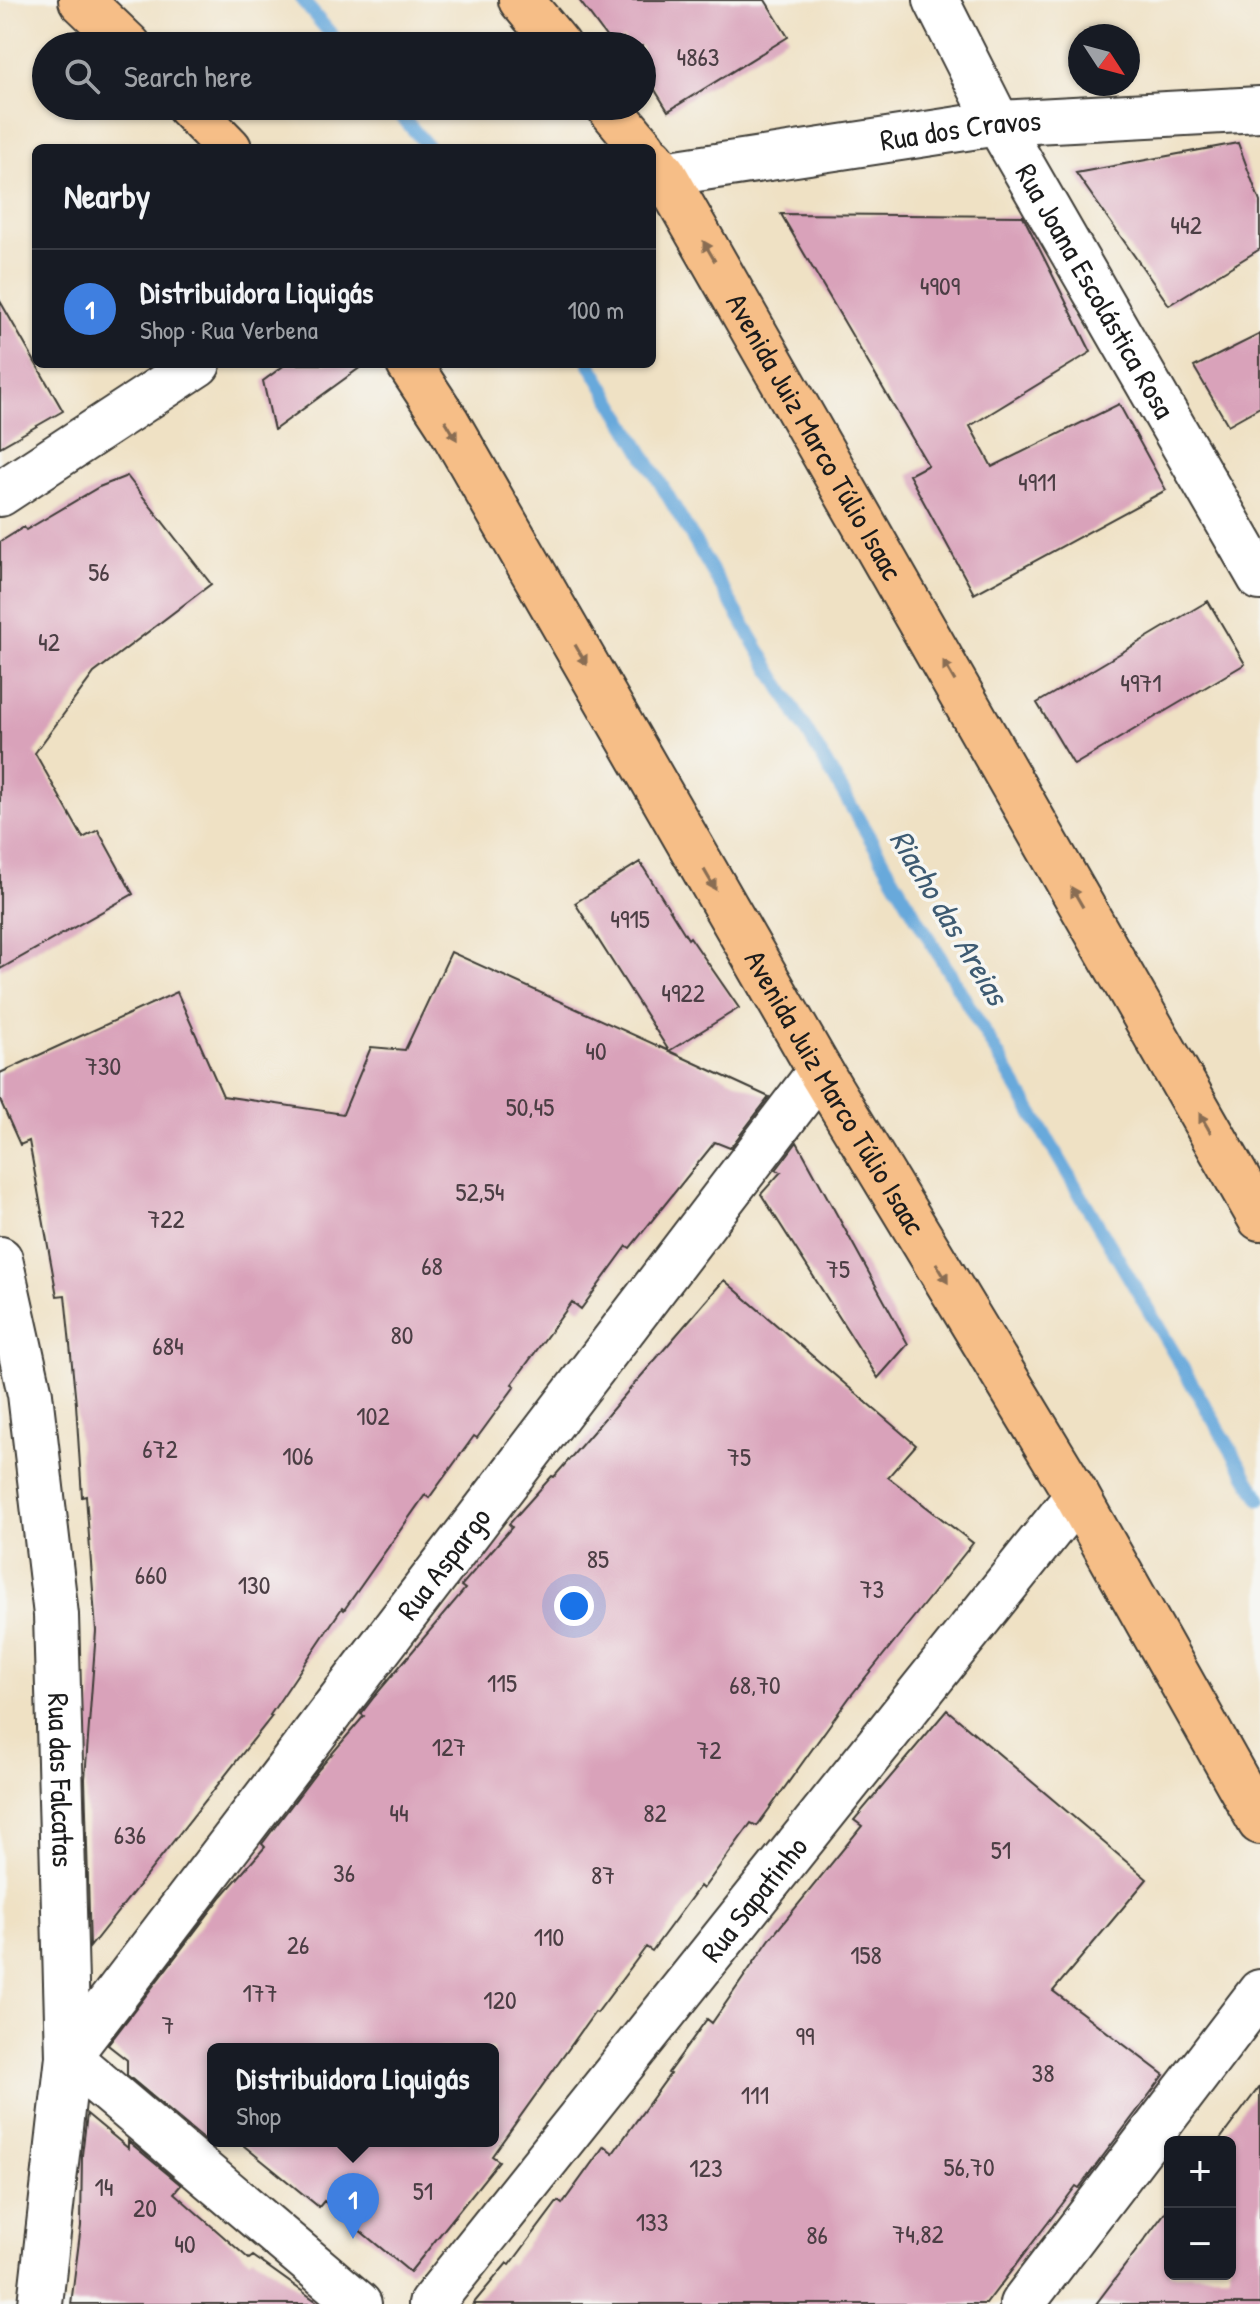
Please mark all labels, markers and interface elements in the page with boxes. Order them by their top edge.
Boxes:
north arrow [1068,24,1140,96]
search box [32,32,656,120]
house number: 4863 [676,39,720,74]
icon: search [60,54,104,98]
text: Search here [124,56,252,96]
street label: Rua dos Cravos [877,100,1042,160]
street label: Rua Joana Escolástica Rosa [1007,156,1185,426]
text: Nearby [64,173,150,219]
house number: 442 [1170,207,1202,242]
one-way arrow [702,240,716,262]
house number: 4909 [920,268,960,303]
text: Distribuidora Liquigás [140,272,373,312]
street label: Avenida Juiz Marco Túlio Isaac [717,286,913,587]
text: 1 [85,292,95,327]
text: 100 m [568,292,624,327]
text: Shop · Rua Verbena [140,312,318,347]
one-way arrow [444,418,458,441]
house number: 4911 [1018,464,1056,499]
house number: 56 [88,554,110,589]
house number: 42 [38,624,60,659]
one-way arrow [574,644,588,666]
one-way arrow [942,660,955,683]
house number: 4971 [1120,665,1162,700]
water label: Riacho das Areias [880,821,1020,1015]
one-way arrow [703,869,717,892]
one-way arrow [1070,886,1084,909]
house number: 4915 [610,901,650,936]
street label: Avenida Juiz Marco Túlio Isaac [736,943,936,1242]
house number: 4922 [661,975,705,1010]
house number: 40 [585,1033,607,1068]
house number: 730 [85,1048,121,1083]
house number: 50,45 [506,1089,554,1124]
one-way arrow [1199,1112,1212,1135]
house number: 52,54 [455,1174,505,1209]
house number: 722 [147,1201,185,1236]
house number: 68 [421,1248,443,1283]
house number: 75 [826,1251,850,1286]
one-way arrow [935,1262,949,1284]
house number: 80 [391,1317,413,1352]
house number: 684 [152,1328,184,1363]
house number: 102 [356,1398,390,1433]
house number: 672 [142,1431,178,1466]
house number: 106 [282,1438,314,1473]
house number: 75 [727,1439,751,1474]
street label: Rua Aspargo [387,1499,499,1628]
house number: 85 [587,1541,609,1576]
house number: 660 [135,1557,167,1592]
house number: 130 [238,1567,270,1602]
house number: 73 [860,1571,884,1606]
your location [554,1586,594,1626]
house number: 115 [487,1665,517,1700]
house number: 68,70 [729,1667,781,1702]
street label: Rua das Falcatas [39,1692,84,1868]
house number: 127 [432,1729,466,1764]
house number: 72 [696,1732,722,1767]
house number: 44 [389,1795,409,1830]
house number: 82 [643,1795,667,1830]
house number: 636 [114,1817,146,1852]
street label: Rua Sapatinho [691,1828,816,1970]
house number: 51 [991,1832,1011,1867]
house number: 36 [333,1855,355,1890]
house number: 87 [591,1857,615,1892]
house number: 110 [534,1919,564,1954]
house number: 26 [287,1927,309,1962]
house number: 158 [850,1937,882,1972]
house number: 177 [242,1975,278,2010]
house number: 120 [483,1982,517,2017]
house number: 7 [162,2007,174,2042]
house number: 99 [795,2018,815,2053]
popup [207,2043,499,2147]
house number: 38 [1032,2055,1054,2090]
text: Distribuidora Liquigás [236,2058,470,2098]
house number: 111 [741,2077,769,2112]
text: Shop [236,2098,281,2133]
map controls [1164,2136,1236,2280]
button: + [1164,2136,1236,2208]
house number: 56,70 [943,2149,995,2184]
house number: 123 [689,2150,723,2185]
house number: 14 [94,2169,114,2204]
pin: 1 [327,2173,379,2239]
house number: 51 [413,2173,433,2208]
house number: 20 [133,2190,157,2225]
house number: 133 [636,2204,668,2239]
button: − [1164,2208,1236,2280]
house number: 74,82 [892,2216,944,2251]
house number: 86 [806,2217,828,2252]
house number: 40 [174,2226,196,2261]

